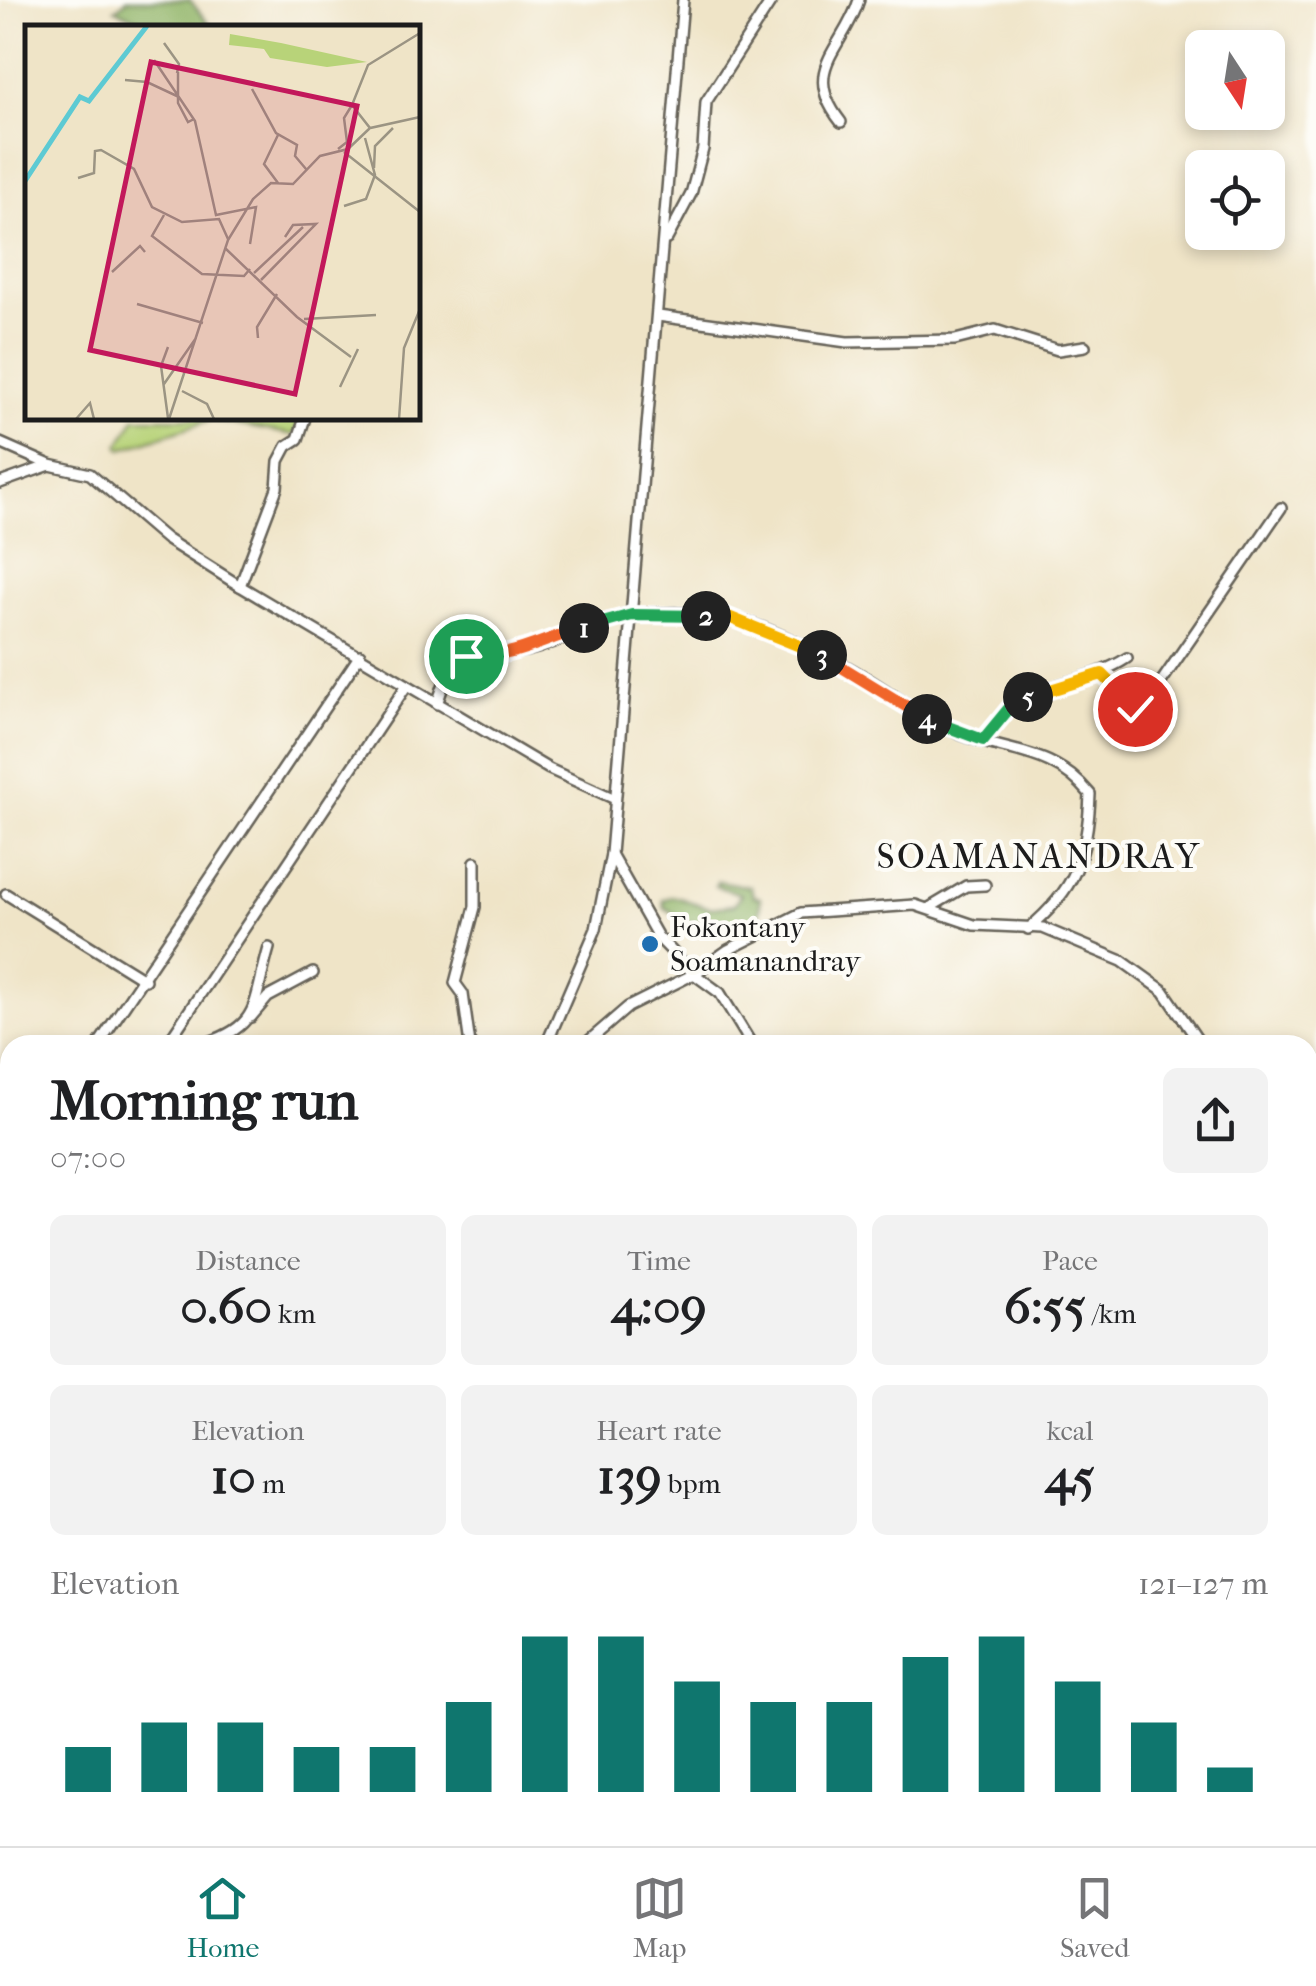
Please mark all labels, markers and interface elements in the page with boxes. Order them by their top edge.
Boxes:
inset map [25,25,420,420]
north arrow [1185,30,1285,130]
map controls [1185,30,1285,250]
button: locate [1185,150,1285,250]
pin: 2 [681,591,731,641]
text: 2 [699,599,713,632]
pin: 1 [559,603,609,653]
text: 1 [579,611,589,644]
pin [424,614,509,699]
icon: arrive [439,629,494,684]
pin: 3 [797,630,847,680]
text: 3 [816,638,828,671]
pin [1093,667,1178,752]
pin: 5 [1003,672,1053,722]
text: 5 [1022,680,1034,713]
icon: check [1108,682,1163,737]
pin: 4 [902,694,952,744]
text: 4 [919,702,935,735]
district label: SOAMANANDRAY [877,836,1201,877]
place label: Fokontany Soamanandray [670,910,861,979]
marker: Fokontany Soamanandray [639,933,661,955]
button: share [1163,1068,1268,1173]
text: Morning run [50,1069,358,1133]
text: 07:00 [50,1139,126,1176]
text: Distance [195,1244,301,1277]
text: Time [627,1244,691,1277]
text: Pace [1042,1244,1098,1277]
text: 0.60 [180,1277,272,1336]
text: 4:09 [611,1277,707,1336]
text: 6:55 [1004,1277,1086,1336]
text: km [272,1297,316,1330]
text: /km [1086,1297,1136,1330]
text: Elevation [191,1414,305,1447]
text: Heart rate [596,1414,722,1447]
text: kcal [1046,1414,1094,1447]
text: 10 [211,1447,256,1506]
text: 139 [597,1447,662,1506]
text: 45 [1045,1447,1095,1506]
text: m [256,1467,285,1500]
text: bpm [662,1467,721,1500]
text: Elevation [50,1565,179,1602]
text: 121–127 m [1138,1565,1268,1602]
tab: Home [186,1871,259,1964]
tab: Map [632,1871,687,1964]
tab: Saved [1060,1871,1130,1964]

